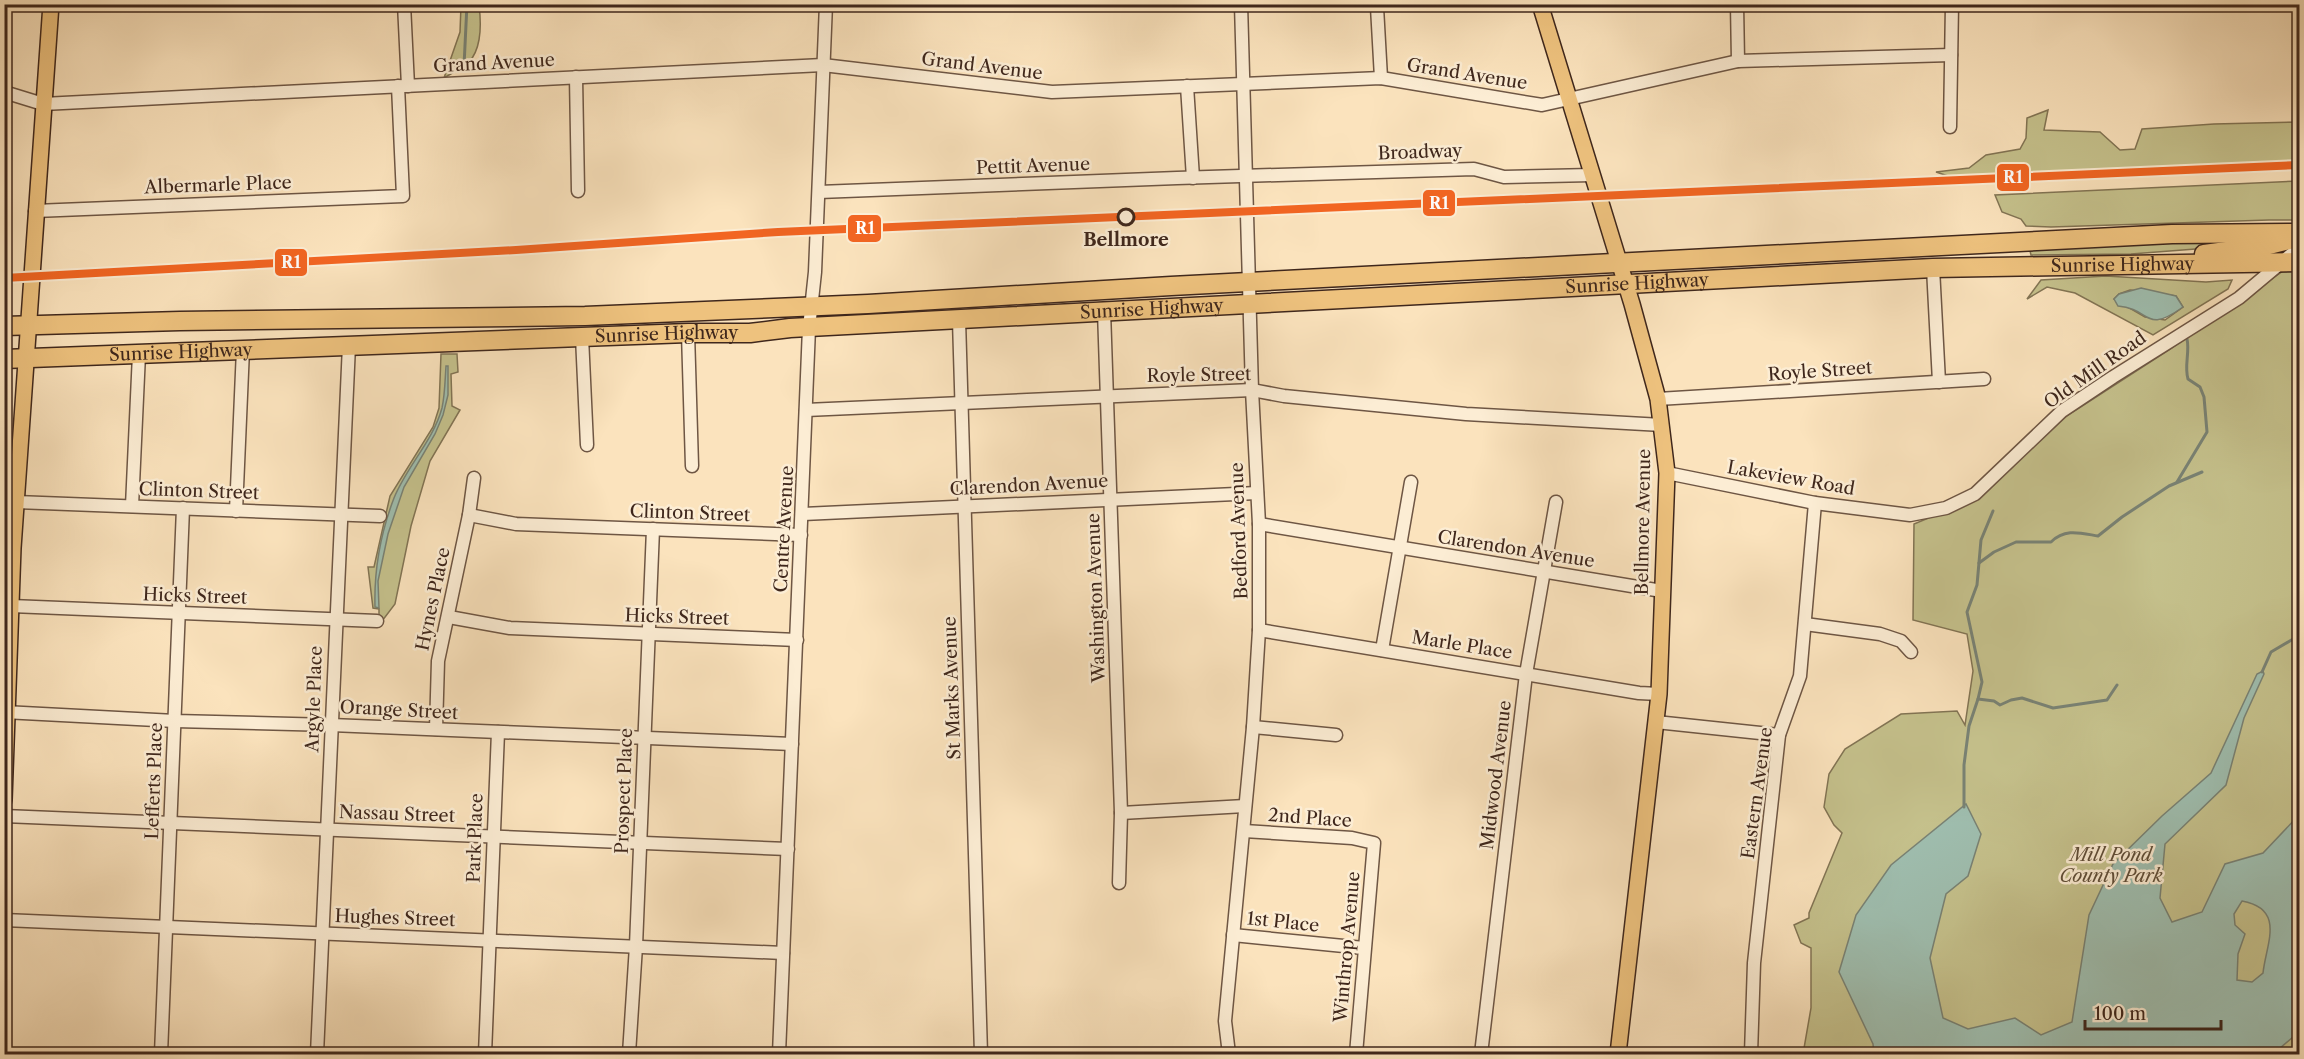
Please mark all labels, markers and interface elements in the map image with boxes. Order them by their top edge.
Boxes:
street label: Grand Avenue [920,48,1044,84]
street label: Grand Avenue [433,49,555,77]
street label: Grand Avenue [1405,54,1529,94]
street label: Broadway [1377,139,1464,164]
street label: Pettit Avenue [976,153,1090,179]
line badge: R1 [1996,163,2030,192]
text: R1 [2003,167,2024,187]
street label: Albermarle Place [143,171,292,199]
line badge: R1 [1422,189,1456,217]
text: R1 [1429,193,1450,213]
marker: Bellmore [1117,208,1135,226]
line badge: R1 [847,214,882,243]
text: R1 [855,218,876,238]
place label: Bellmore [1083,229,1169,251]
line badge: R1 [274,248,308,277]
text: R1 [281,252,302,272]
street label: Sunrise Highway [2051,253,2196,277]
street label: Sunrise Highway [1565,269,1710,298]
street label: Sunrise Highway [1079,294,1225,324]
street label: Sunrise Highway [594,322,739,348]
street label: Old Mill Road [2040,327,2150,413]
street label: Sunrise Highway [109,339,254,366]
street label: Royle Street [1767,356,1874,386]
street label: Royle Street [1146,363,1252,387]
street label: Bellmore Avenue [1631,449,1655,595]
street label: Lakeview Road [1725,456,1857,500]
street label: Bedford Avenue [1226,462,1252,600]
street label: Centre Avenue [770,465,798,593]
street label: Clarendon Avenue [949,470,1109,500]
street label: Clinton Street [138,478,260,504]
street label: Clinton Street [629,500,751,526]
street label: Washington Avenue [1082,513,1110,684]
street label: Clarendon Avenue [1436,526,1596,572]
street label: Hynes Place [411,545,455,653]
street label: Hicks Street [142,583,248,609]
street label: Hicks Street [624,604,730,630]
street label: St Marks Avenue [939,616,965,760]
street label: Marle Place [1410,626,1514,664]
street label: Argyle Place [301,645,327,754]
street label: Orange Street [339,696,459,724]
street label: Midwood Avenue [1476,699,1516,851]
street label: Lefferts Place [141,722,167,840]
street label: Eastern Avenue [1737,726,1777,860]
street label: Prospect Place [611,728,637,854]
street label: Park Place [462,793,488,883]
street label: Nassau Street [339,801,456,827]
street label: 2nd Place [1268,804,1352,832]
park label: Mill Pond County Park [2059,844,2163,887]
street label: Winthrop Avenue [1329,871,1365,1024]
street label: Hughes Street [334,905,456,931]
street label: 1st Place [1246,907,1320,937]
scale bar [2085,993,2222,1031]
text: 100 m [2094,1003,2146,1025]

